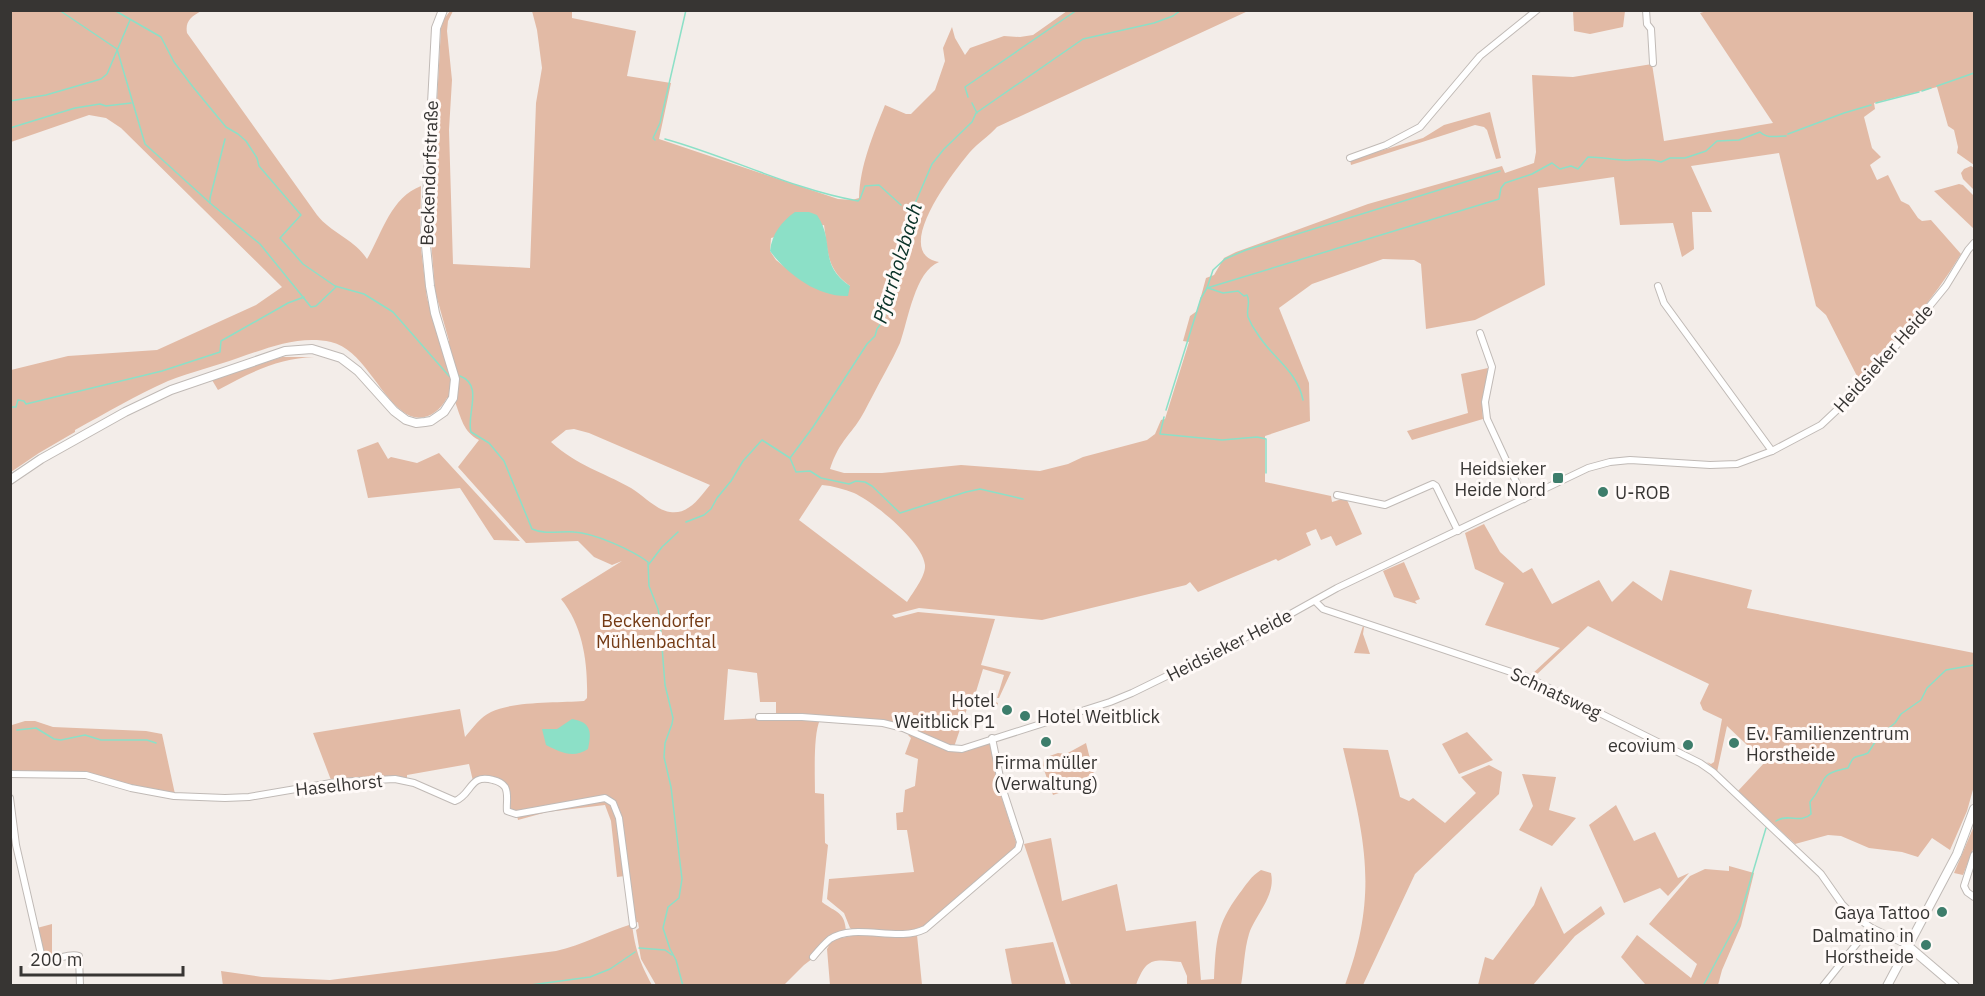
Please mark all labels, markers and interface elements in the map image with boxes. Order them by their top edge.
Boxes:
street label: Beckendorfstraße [415,100,443,246]
water label: Pfarrholzbach [866,199,928,327]
street label: Heidsieker Heide [1828,299,1938,417]
place label: Heidsieker Heide Nord [1455,457,1546,501]
marker: Heidsieker Heide Nord [1551,471,1565,485]
place label: U-ROB [1615,481,1670,504]
marker: U-ROB [1596,485,1610,499]
street label: Heidsieker Heide [1162,603,1296,687]
park label: Beckendorfer Mühlenbachtal [596,609,716,653]
street label: Schnatsweg [1507,662,1606,724]
place label: Hotel Weitblick P1 [894,689,995,733]
marker: Hotel Weitblick P1 [1000,703,1014,717]
place label: Hotel Weitblick [1037,705,1160,728]
marker: Hotel Weitblick [1018,709,1032,723]
place label: Ev. Familienzentrum Horstheide [1746,722,1910,766]
place label: ecovium [1608,734,1676,757]
marker: Firma müller (Verwaltung) [1039,735,1053,749]
marker: Ev. Familienzentrum Horstheide [1727,736,1741,750]
marker: ecovium [1681,738,1695,752]
place label: Firma müller (Verwaltung) [994,751,1098,795]
street label: Haselhorst [294,769,384,801]
place label: Gaya Tattoo [1834,901,1930,924]
marker: Gaya Tattoo [1935,905,1949,919]
place label: Dalmatino in Horstheide [1812,924,1914,968]
marker: Dalmatino in Horstheide [1919,938,1933,952]
scale bar [21,939,183,977]
text: 200 m [30,948,82,971]

